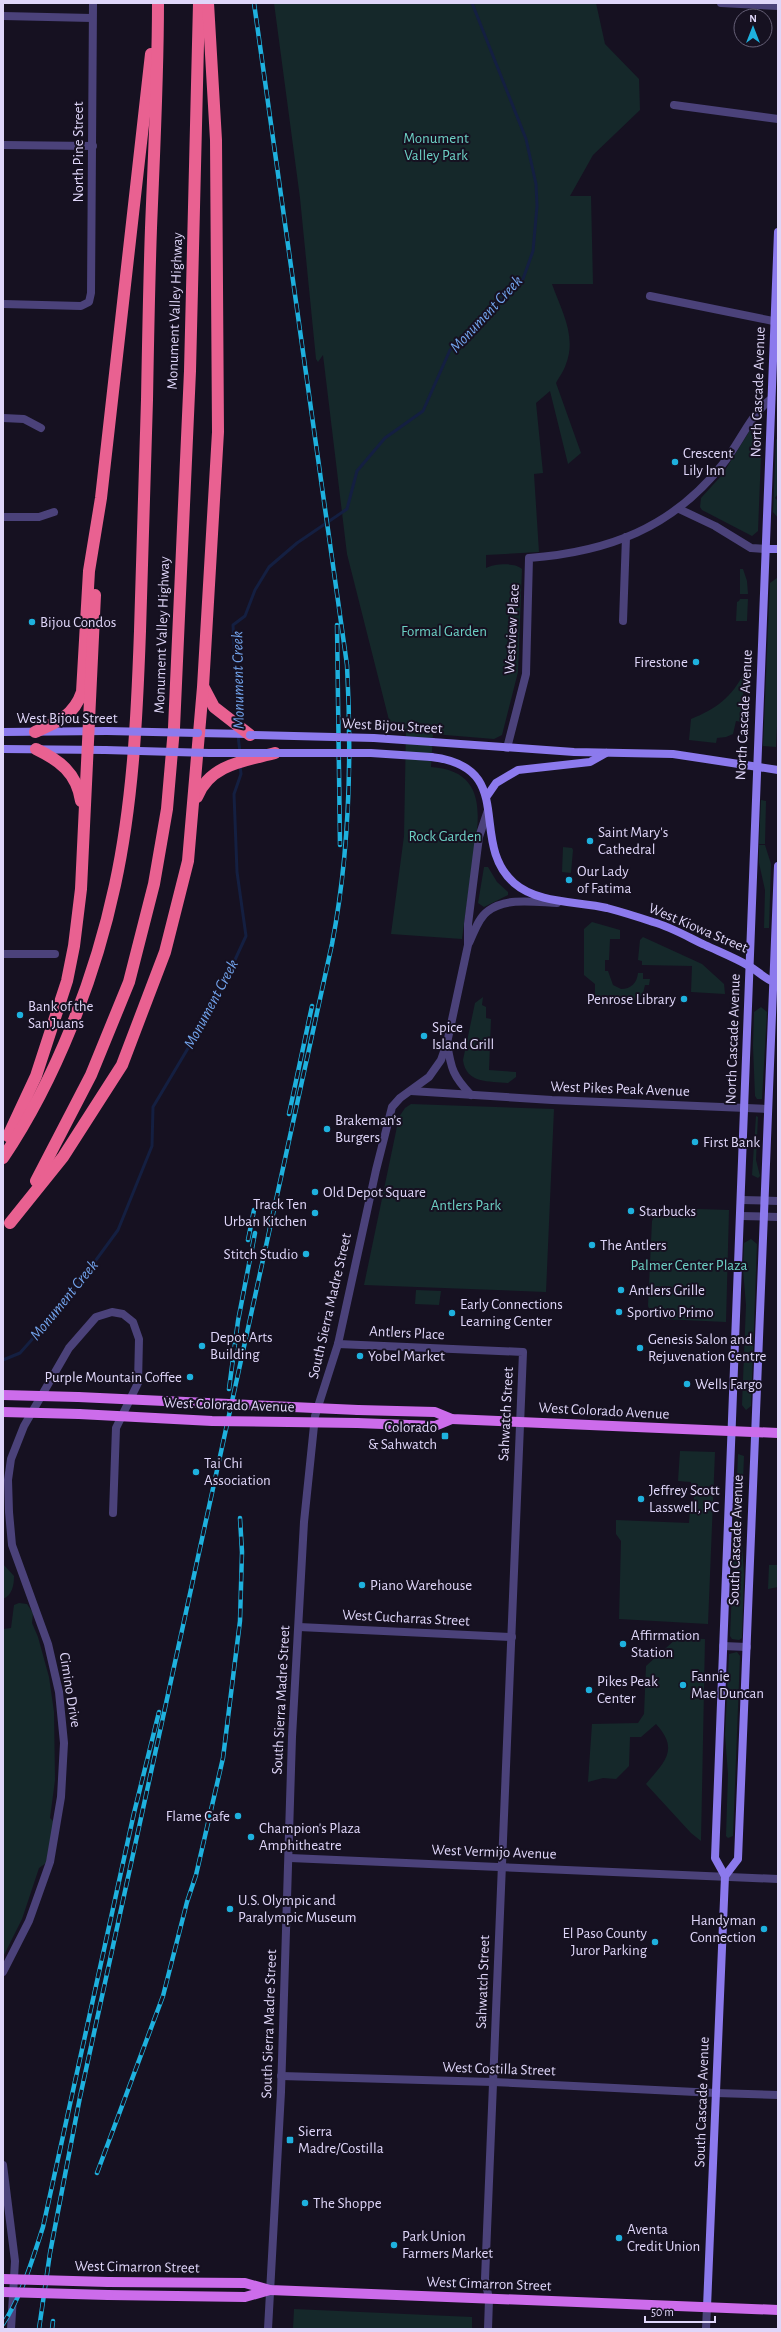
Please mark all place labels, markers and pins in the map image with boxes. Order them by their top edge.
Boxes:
place label: Crescent Lily Inn [683,446,733,478]
marker: Crescent Lily Inn [670,457,680,467]
place label: Bijou Condos [40,615,116,630]
marker: Bijou Condos [27,617,37,627]
place label: Firestone [634,655,688,670]
marker: Firestone [691,657,701,667]
place label: Saint Mary's Cathedral [598,825,668,857]
marker: Saint Mary's Cathedral [585,836,595,846]
place label: Our Lady of Fatima [577,864,632,896]
marker: Our Lady of Fatima [564,875,574,885]
place label: Penrose Library [587,992,677,1007]
marker: Penrose Library [679,994,689,1004]
place label: Bank of the San Juans [28,999,94,1031]
marker: Bank of the San Juans [15,1010,25,1020]
place label: Spice Island Grill [432,1020,494,1052]
marker: Spice Island Grill [419,1031,429,1041]
place label: Brakeman’s Burgers [335,1113,402,1145]
marker: Brakeman’s Burgers [322,1124,332,1134]
place label: First Bank [703,1135,760,1150]
marker: First Bank [690,1137,700,1147]
place label: Old Depot Square [323,1185,426,1200]
marker: Old Depot Square [310,1187,320,1197]
place label: Track Ten Urban Kitchen [224,1197,307,1229]
place label: Starbucks [639,1204,696,1219]
marker: Starbucks [626,1206,636,1216]
marker: Track Ten Urban Kitchen [310,1208,320,1218]
place label: The Antlers [600,1238,666,1253]
marker: The Antlers [587,1240,597,1250]
place label: Stitch Studio [224,1247,298,1262]
marker: Stitch Studio [301,1249,311,1259]
place label: Antlers Grille [629,1283,705,1298]
marker: Antlers Grille [616,1285,626,1295]
place label: Early Connections Learning Center [460,1297,563,1329]
place label: Sportivo Primo [627,1305,714,1320]
marker: Sportivo Primo [614,1307,624,1317]
marker: Early Connections Learning Center [447,1308,457,1318]
place label: Depot Arts Building [210,1330,273,1362]
place label: Genesis Salon and Rejuvenation Centre [648,1332,766,1364]
marker: Depot Arts Building [197,1341,207,1351]
marker: Genesis Salon and Rejuvenation Centre [635,1343,645,1353]
place label: Yobel Market [368,1349,445,1364]
marker: Yobel Market [355,1351,365,1361]
place label: Purple Mountain Coffee [44,1370,182,1385]
marker: Purple Mountain Coffee [185,1372,195,1382]
place label: Wells Fargo [695,1377,762,1392]
marker: Wells Fargo [682,1379,692,1389]
place label: Colorado & Sahwatch [368,1420,437,1452]
marker: Colorado & Sahwatch [440,1431,450,1441]
place label: Tai Chi Association [204,1456,271,1488]
marker: Tai Chi Association [191,1467,201,1477]
place label: Jeffrey Scott Lasswell, PC [649,1483,720,1515]
marker: Jeffrey Scott Lasswell, PC [636,1494,646,1504]
place label: Piano Warehouse [370,1578,472,1593]
marker: Piano Warehouse [357,1580,367,1590]
place label: Affirmation Station [631,1628,700,1660]
marker: Affirmation Station [618,1639,628,1649]
place label: Fannie Mae Duncan [691,1669,764,1701]
place label: Pikes Peak Center [597,1674,658,1706]
marker: Fannie Mae Duncan [678,1680,688,1690]
marker: Pikes Peak Center [584,1685,594,1695]
place label: Flame Cafe [166,1809,230,1824]
marker: Flame Cafe [233,1811,243,1821]
place label: Champion's Plaza Amphitheatre [259,1821,361,1853]
marker: Champion's Plaza Amphitheatre [246,1832,256,1842]
place label: U.S. Olympic and Paralympic Museum [238,1893,357,1925]
marker: U.S. Olympic and Paralympic Museum [225,1904,235,1914]
place label: Handyman Connection [690,1913,756,1945]
marker: Handyman Connection [759,1924,769,1934]
place label: El Paso County Juror Parking [563,1926,648,1958]
marker: El Paso County Juror Parking [650,1937,660,1947]
place label: Sierra Madre/Costilla [298,2124,384,2156]
marker: Sierra Madre/Costilla [285,2135,295,2145]
place label: The Shoppe [313,2196,382,2211]
marker: The Shoppe [300,2198,310,2208]
place label: Aventa Credit Union [627,2222,700,2254]
place label: Park Union Farmers Market [402,2229,493,2261]
marker: Aventa Credit Union [614,2233,624,2243]
marker: Park Union Farmers Market [389,2240,399,2250]

